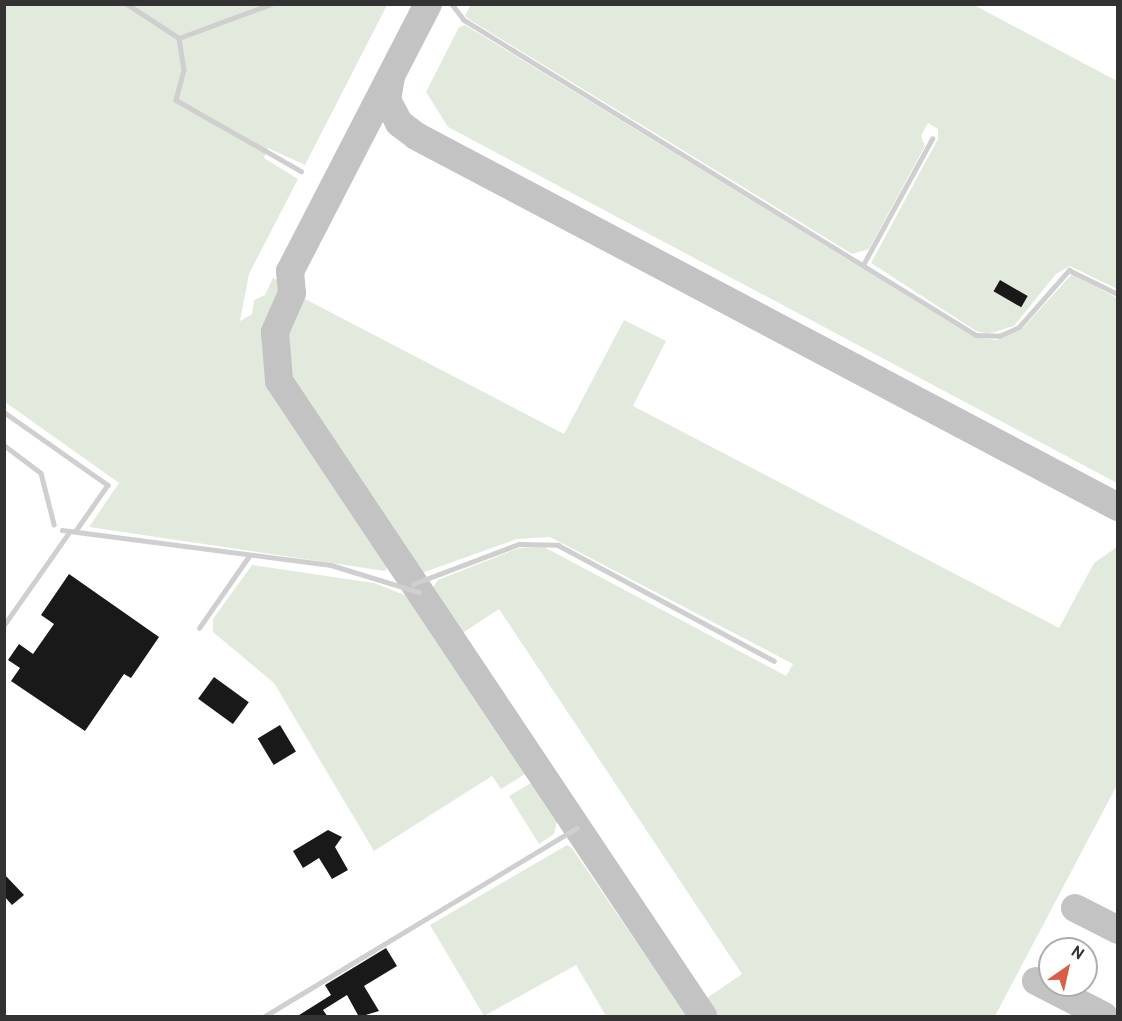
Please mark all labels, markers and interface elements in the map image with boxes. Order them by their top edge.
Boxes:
north arrow [1038,937,1098,997]
text: N [1067,942,1087,965]

